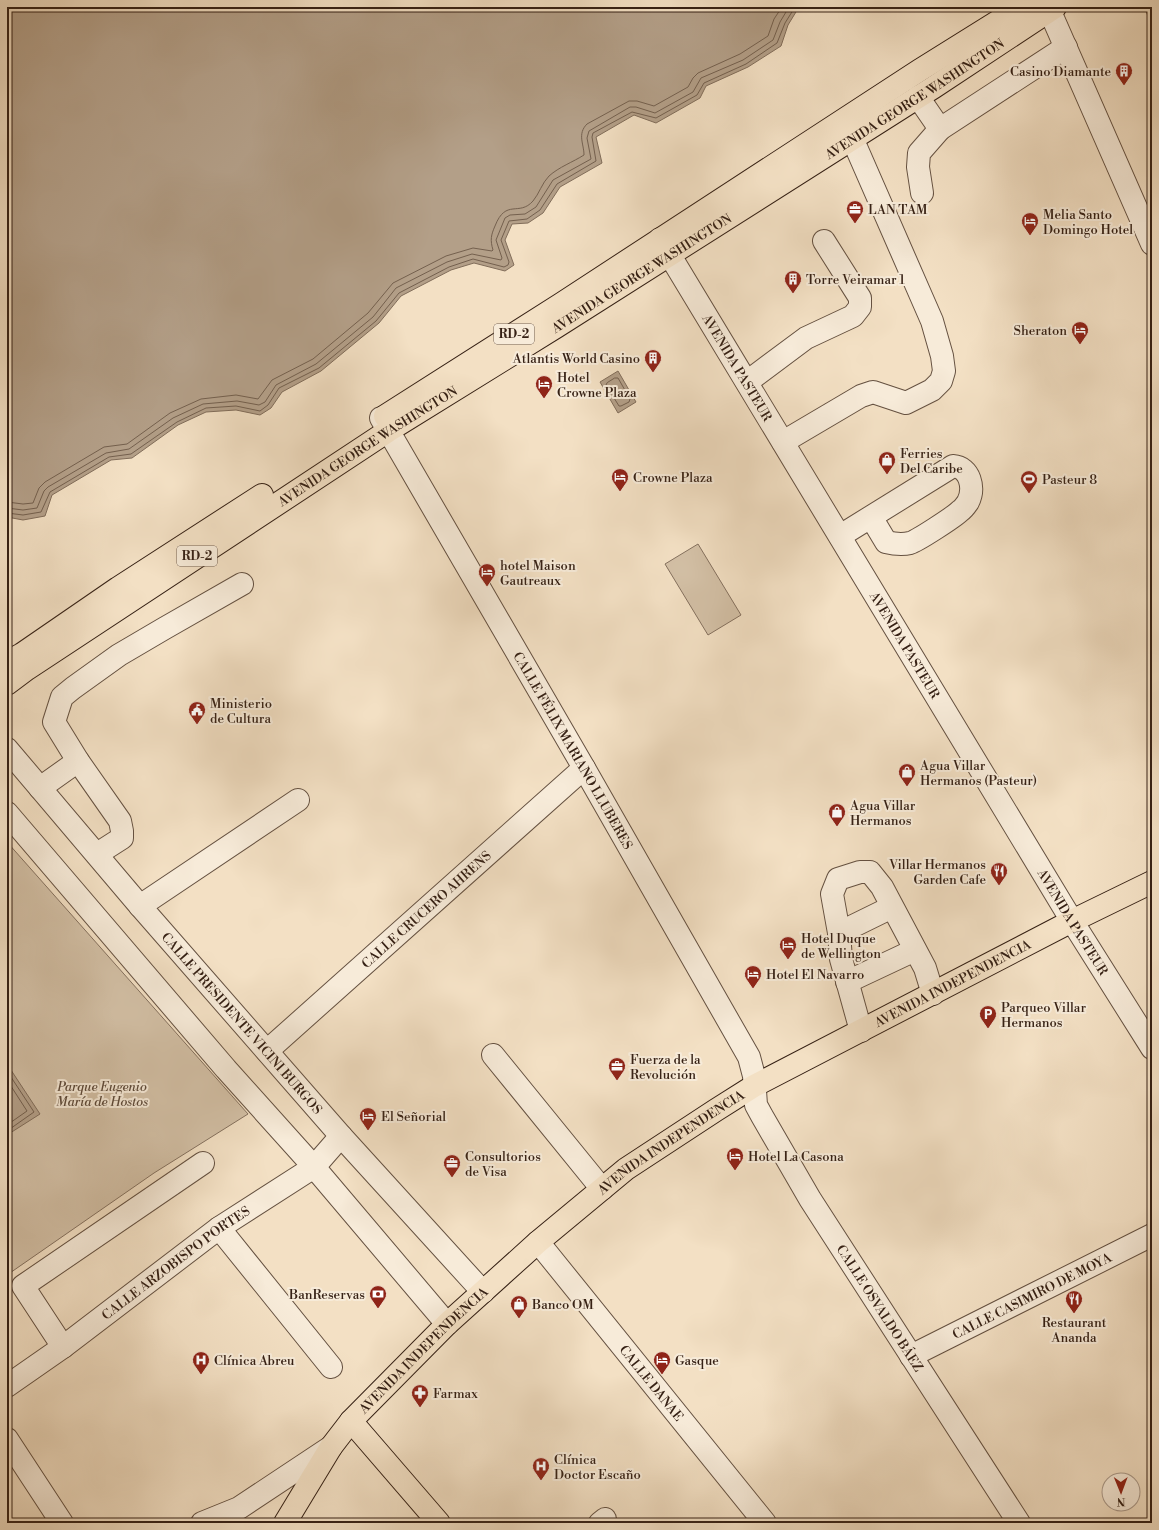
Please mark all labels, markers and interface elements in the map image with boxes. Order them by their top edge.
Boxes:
street label: AVENIDA GEORGE WASHINGTON [821,36,1008,164]
building icon: Casino Diamante [1114,61,1134,86]
place label: Casino Diamante [1010,64,1111,80]
office icon: LAN TAM [845,199,865,224]
place label: LAN TAM [868,202,928,218]
place label: Melia Santo Domingo Hotel [1043,207,1133,238]
street label: AVENIDA GEORGE WASHINGTON [548,210,735,337]
hotel icon: Melia Santo Domingo Hotel [1020,211,1040,236]
building icon: Torre Veiramar 1 [783,269,803,294]
place label: Torre Veiramar 1 [806,272,905,288]
street label: AVENIDA PASTEUR [698,311,776,425]
hotel icon: Sheraton [1070,320,1090,345]
place label: Sheraton [1014,323,1067,339]
road number: RD-2 [494,324,534,344]
building icon: Atlantis World Casino [643,348,663,373]
place label: Atlantis World Casino [512,351,640,367]
place label: Hotel Crowne Plaza [557,370,637,401]
hotel icon: Hotel Crowne Plaza [534,374,554,399]
street label: AVENIDA GEORGE WASHINGTON [274,383,461,511]
place label: Ferries Del Caribe [900,446,963,477]
shop icon: Ferries Del Caribe [877,450,897,475]
hotel icon: Crowne Plaza [610,467,630,492]
sports icon: Pasteur 8 [1019,469,1039,494]
place label: Crowne Plaza [633,470,713,486]
place label: Pasteur 8 [1042,472,1097,488]
road number: RD-2 [177,546,217,566]
place label: hotel Maison Gautreaux [500,558,576,589]
hotel icon: hotel Maison Gautreaux [477,562,497,587]
street label: AVENIDA PASTEUR [865,588,943,702]
street label: CALLE FÉLIX MARIANO LLUBERES [509,649,636,852]
place label: Ministerio de Cultura [210,696,272,727]
public building icon: Ministerio de Cultura [187,700,207,725]
place label: Agua Villar Hermanos (Pasteur) [919,758,1037,789]
shop icon: Agua Villar Hermanos (Pasteur) [897,762,917,787]
place label: Agua Villar Hermanos [849,798,916,829]
shop icon: Agua Villar Hermanos [827,802,847,827]
street label: CALLE CRUCERO AHRENS [358,848,495,972]
place label: Villar Hermanos Garden Cafe [888,857,986,888]
restaurant icon: Villar Hermanos Garden Cafe [989,861,1009,886]
street label: AVENIDA PASTEUR [1033,865,1112,979]
street label: CALLE PRESIDENTE VICINI BURGOS [158,929,325,1118]
place label: Hotel Duque de Wellington [801,931,881,962]
hotel icon: Hotel Duque de Wellington [778,935,798,960]
street label: AVENIDA INDEPENDENCIA [871,936,1035,1032]
hotel icon: Hotel El Navarro [743,964,763,989]
place label: Hotel El Navarro [766,967,864,983]
place label: Parqueo Villar Hermanos [1001,1000,1086,1031]
parking icon: Parqueo Villar Hermanos [978,1004,998,1029]
place label: Fuerza de la Revolución [630,1052,701,1083]
office icon: Fuerza de la Revolución [607,1056,627,1081]
park label: Parque Eugenio María de Hostos [56,1079,148,1110]
street label: AVENIDA INDEPENDENCIA [594,1087,748,1199]
hotel icon: El Señorial [358,1106,378,1131]
place label: El Señorial [381,1109,446,1125]
hotel icon: Hotel La Casona [725,1146,745,1171]
place label: Consultorios de Visa [465,1149,541,1180]
place label: Hotel La Casona [748,1149,844,1165]
office icon: Consultorios de Visa [442,1153,462,1178]
street label: CALLE ARZOBISPO PORTES [99,1203,253,1324]
street label: CALLE OSVALDO BÁEZ [833,1242,926,1375]
street label: CALLE CASIMIRO DE MOYA [950,1249,1115,1343]
street label: AVENIDA INDEPENDENCIA [355,1283,492,1418]
bank icon: BanReservas [368,1284,388,1309]
place label: BanReservas [288,1287,365,1303]
restaurant icon: Restaurant Ananda [1064,1289,1084,1314]
shop icon: Banco OM [509,1294,529,1319]
place label: Banco OM [531,1297,594,1313]
place label: Restaurant Ananda [1042,1315,1107,1346]
street label: CALLE DANAE [616,1342,686,1425]
hospital icon: Clínica Abreu [191,1350,211,1375]
hotel icon: Gasque [652,1350,672,1375]
place label: Clínica Abreu [214,1353,295,1369]
place label: Gasque [675,1353,719,1369]
pharmacy icon: Farmax [410,1383,430,1408]
place label: Farmax [433,1386,478,1402]
place label: Clínica Doctor Escaño [554,1452,641,1483]
hospital icon: Clínica Doctor Escaño [531,1456,551,1481]
north arrow [1101,1472,1141,1512]
text: N [1116,1494,1126,1508]

